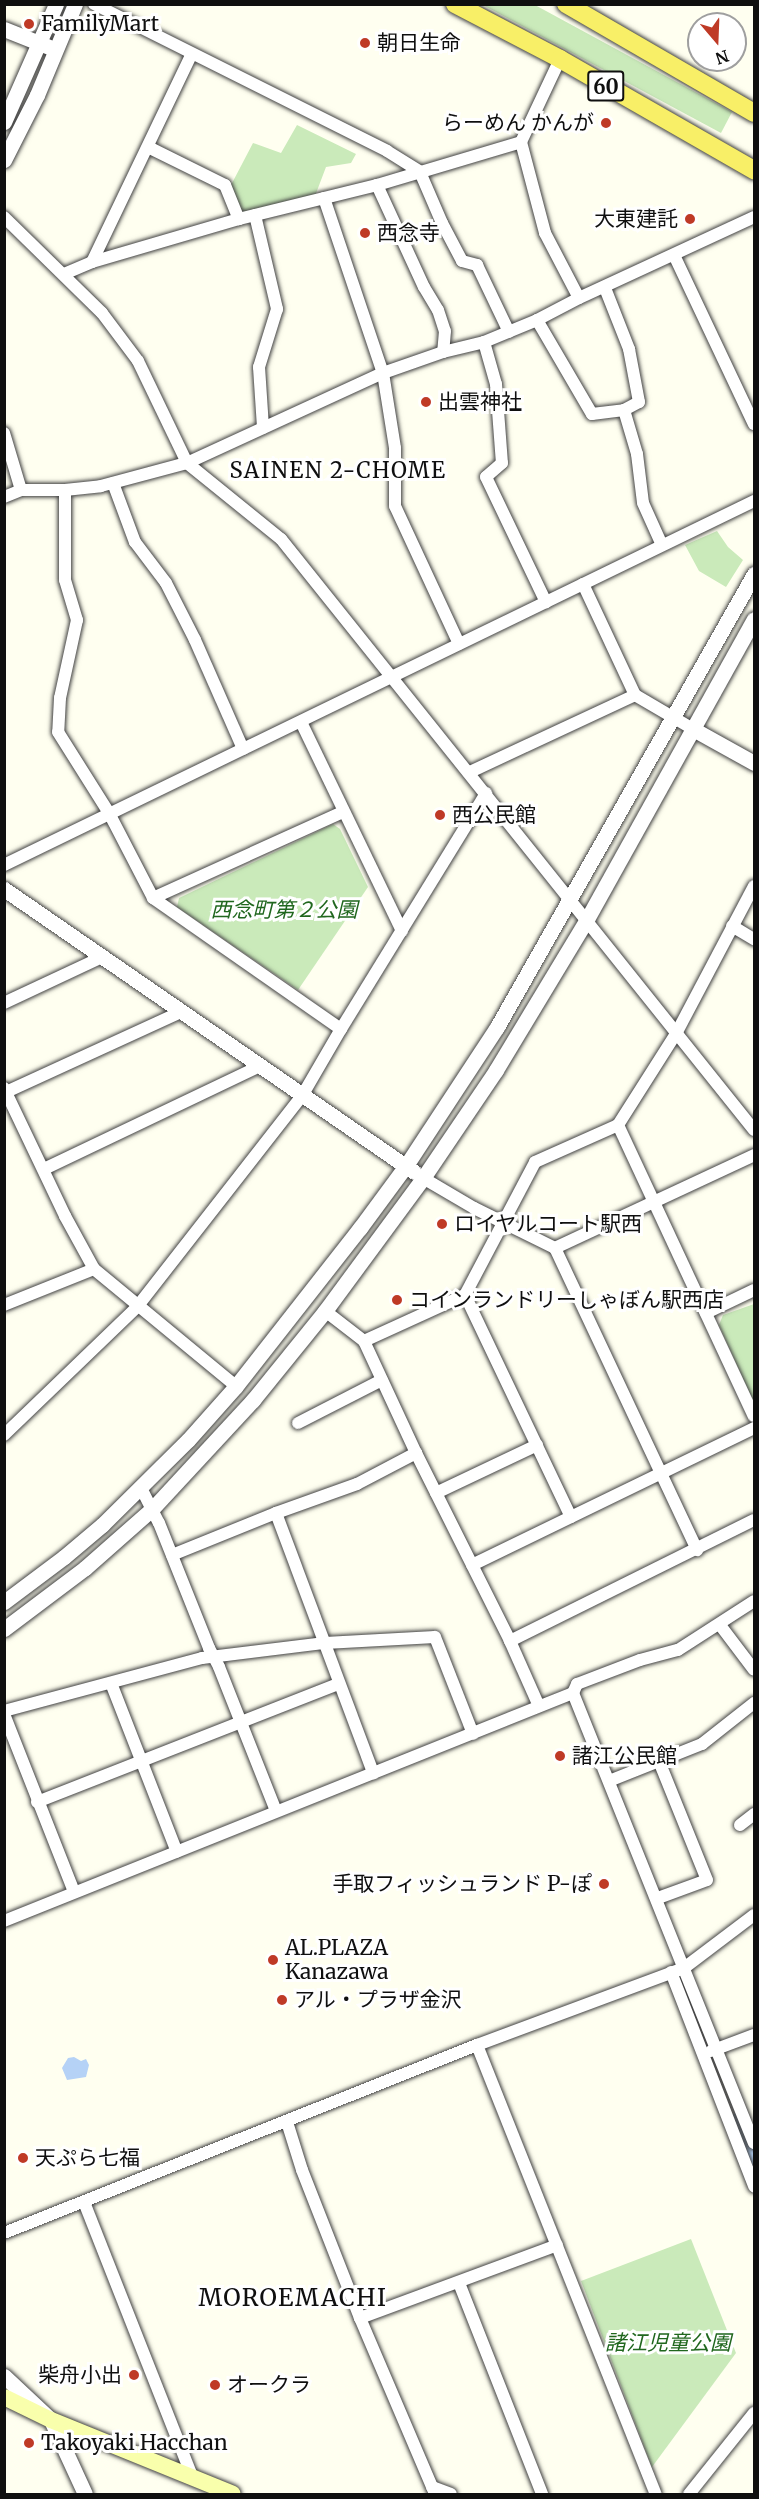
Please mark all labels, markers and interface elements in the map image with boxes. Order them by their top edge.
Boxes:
place label: FamilyMart [41,11,159,37]
north arrow [687,12,747,72]
marker: FamilyMart [22,17,36,31]
place label: 朝日生命 [377,30,461,56]
marker: 朝日生命 [358,36,372,50]
text: N [713,46,731,69]
road number: 60 [586,69,626,103]
place label: らーめん かんが [442,110,594,136]
marker: らーめん かんが [599,116,613,130]
place label: 大東建託 [594,206,678,232]
marker: 大東建託 [683,212,697,226]
place label: 西念寺 [377,220,440,246]
marker: 西念寺 [358,226,372,240]
place label: 出雲神社 [438,389,522,415]
marker: 出雲神社 [419,395,433,409]
district label: SAINEN 2-CHOME [229,458,447,484]
place label: 西公民館 [452,802,536,828]
marker: 西公民館 [433,808,447,822]
park label: 西念町第２公園 [211,897,357,923]
place label: ロイヤルコート駅西 [454,1211,643,1237]
marker: ロイヤルコート駅西 [435,1217,449,1231]
place label: コインランドリーしゃぼん駅西店 [409,1287,724,1313]
marker: コインランドリーしゃぼん駅西店 [390,1293,404,1307]
place label: 諸江公民館 [572,1743,677,1769]
marker: 諸江公民館 [553,1749,567,1763]
place label: 手取フィッシュランド P-ぽ [332,1871,592,1897]
marker: 手取フィッシュランド P-ぽ [597,1877,611,1891]
place label: AL.PLAZA Kanazawa [285,1935,388,1985]
marker: AL.PLAZA Kanazawa [266,1953,280,1967]
place label: アル・プラザ金沢 [294,1987,462,2013]
marker: アル・プラザ金沢 [275,1993,289,2007]
place label: 天ぷら七福 [35,2145,140,2171]
marker: 天ぷら七福 [16,2151,30,2165]
district label: MOROEMACHI [198,2284,388,2312]
park label: 諸江児童公園 [605,2330,731,2356]
place label: 柴舟小出 [38,2362,122,2388]
marker: 柴舟小出 [127,2368,141,2382]
place label: オークラ [227,2372,311,2398]
marker: オークラ [208,2378,222,2392]
place label: Takoyaki Hacchan [41,2430,228,2456]
marker: Takoyaki Hacchan [22,2436,36,2450]

